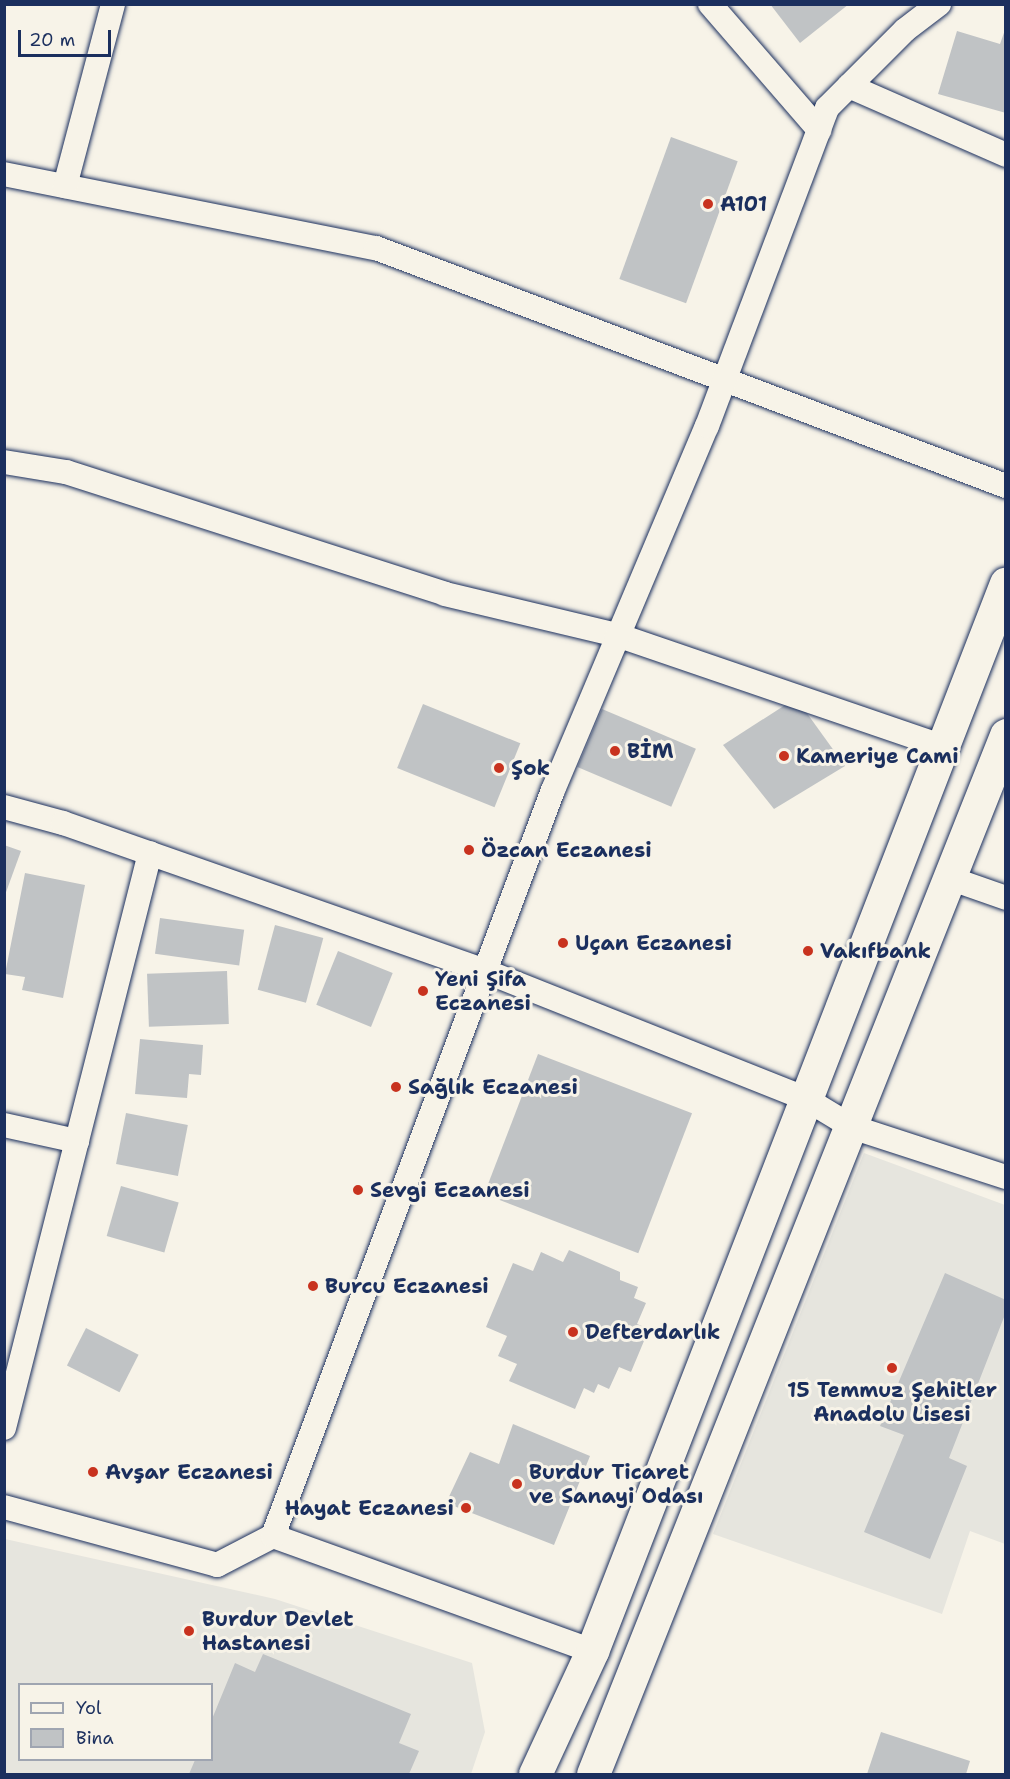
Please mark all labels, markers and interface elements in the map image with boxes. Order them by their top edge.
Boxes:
scale bar [21,18,114,56]
text: 20 m [29,28,75,52]
place label: A101 [720,191,767,217]
marker: A101 [701,197,715,211]
place label: BİM [627,738,673,764]
place label: Kameriye Cami [796,743,959,769]
marker: BİM [608,744,622,758]
marker: Kameriye Cami [777,749,791,763]
place label: Şok [511,755,550,781]
marker: Şok [492,761,506,775]
place label: Özcan Eczanesi [481,837,652,863]
marker: Özcan Eczanesi [462,843,476,857]
place label: Uçan Eczanesi [575,930,732,956]
marker: Uçan Eczanesi [556,936,570,950]
place label: Vakıfbank [820,938,931,964]
marker: Vakıfbank [801,944,815,958]
place label: Yeni Şifa Eczanesi [435,966,531,1016]
marker: Yeni Şifa Eczanesi [416,984,430,998]
place label: Sağlık Eczanesi [408,1074,578,1100]
marker: Sağlık Eczanesi [389,1080,403,1094]
place label: Sevgi Eczanesi [370,1177,530,1203]
marker: Sevgi Eczanesi [351,1183,365,1197]
place label: Burcu Eczanesi [325,1273,489,1299]
marker: Burcu Eczanesi [306,1279,320,1293]
place label: Defterdarlık [585,1319,720,1345]
marker: Defterdarlık [566,1325,580,1339]
marker: 15 Temmuz Şehitler Anadolu Lisesi [885,1361,899,1375]
place label: 15 Temmuz Şehitler Anadolu Lisesi [787,1377,997,1427]
place label: Avşar Eczanesi [105,1459,273,1485]
place label: Burdur Ticaret ve Sanayi Odası [529,1459,703,1509]
marker: Avşar Eczanesi [86,1465,100,1479]
marker: Burdur Ticaret ve Sanayi Odası [510,1477,524,1491]
place label: Hayat Eczanesi [285,1495,454,1521]
marker: Hayat Eczanesi [459,1501,473,1515]
place label: Burdur Devlet Hastanesi [202,1606,354,1656]
marker: Burdur Devlet Hastanesi [180,1622,198,1640]
legend [18,1683,213,1761]
text: Yol [76,1696,101,1720]
text: Bina [76,1726,114,1750]

